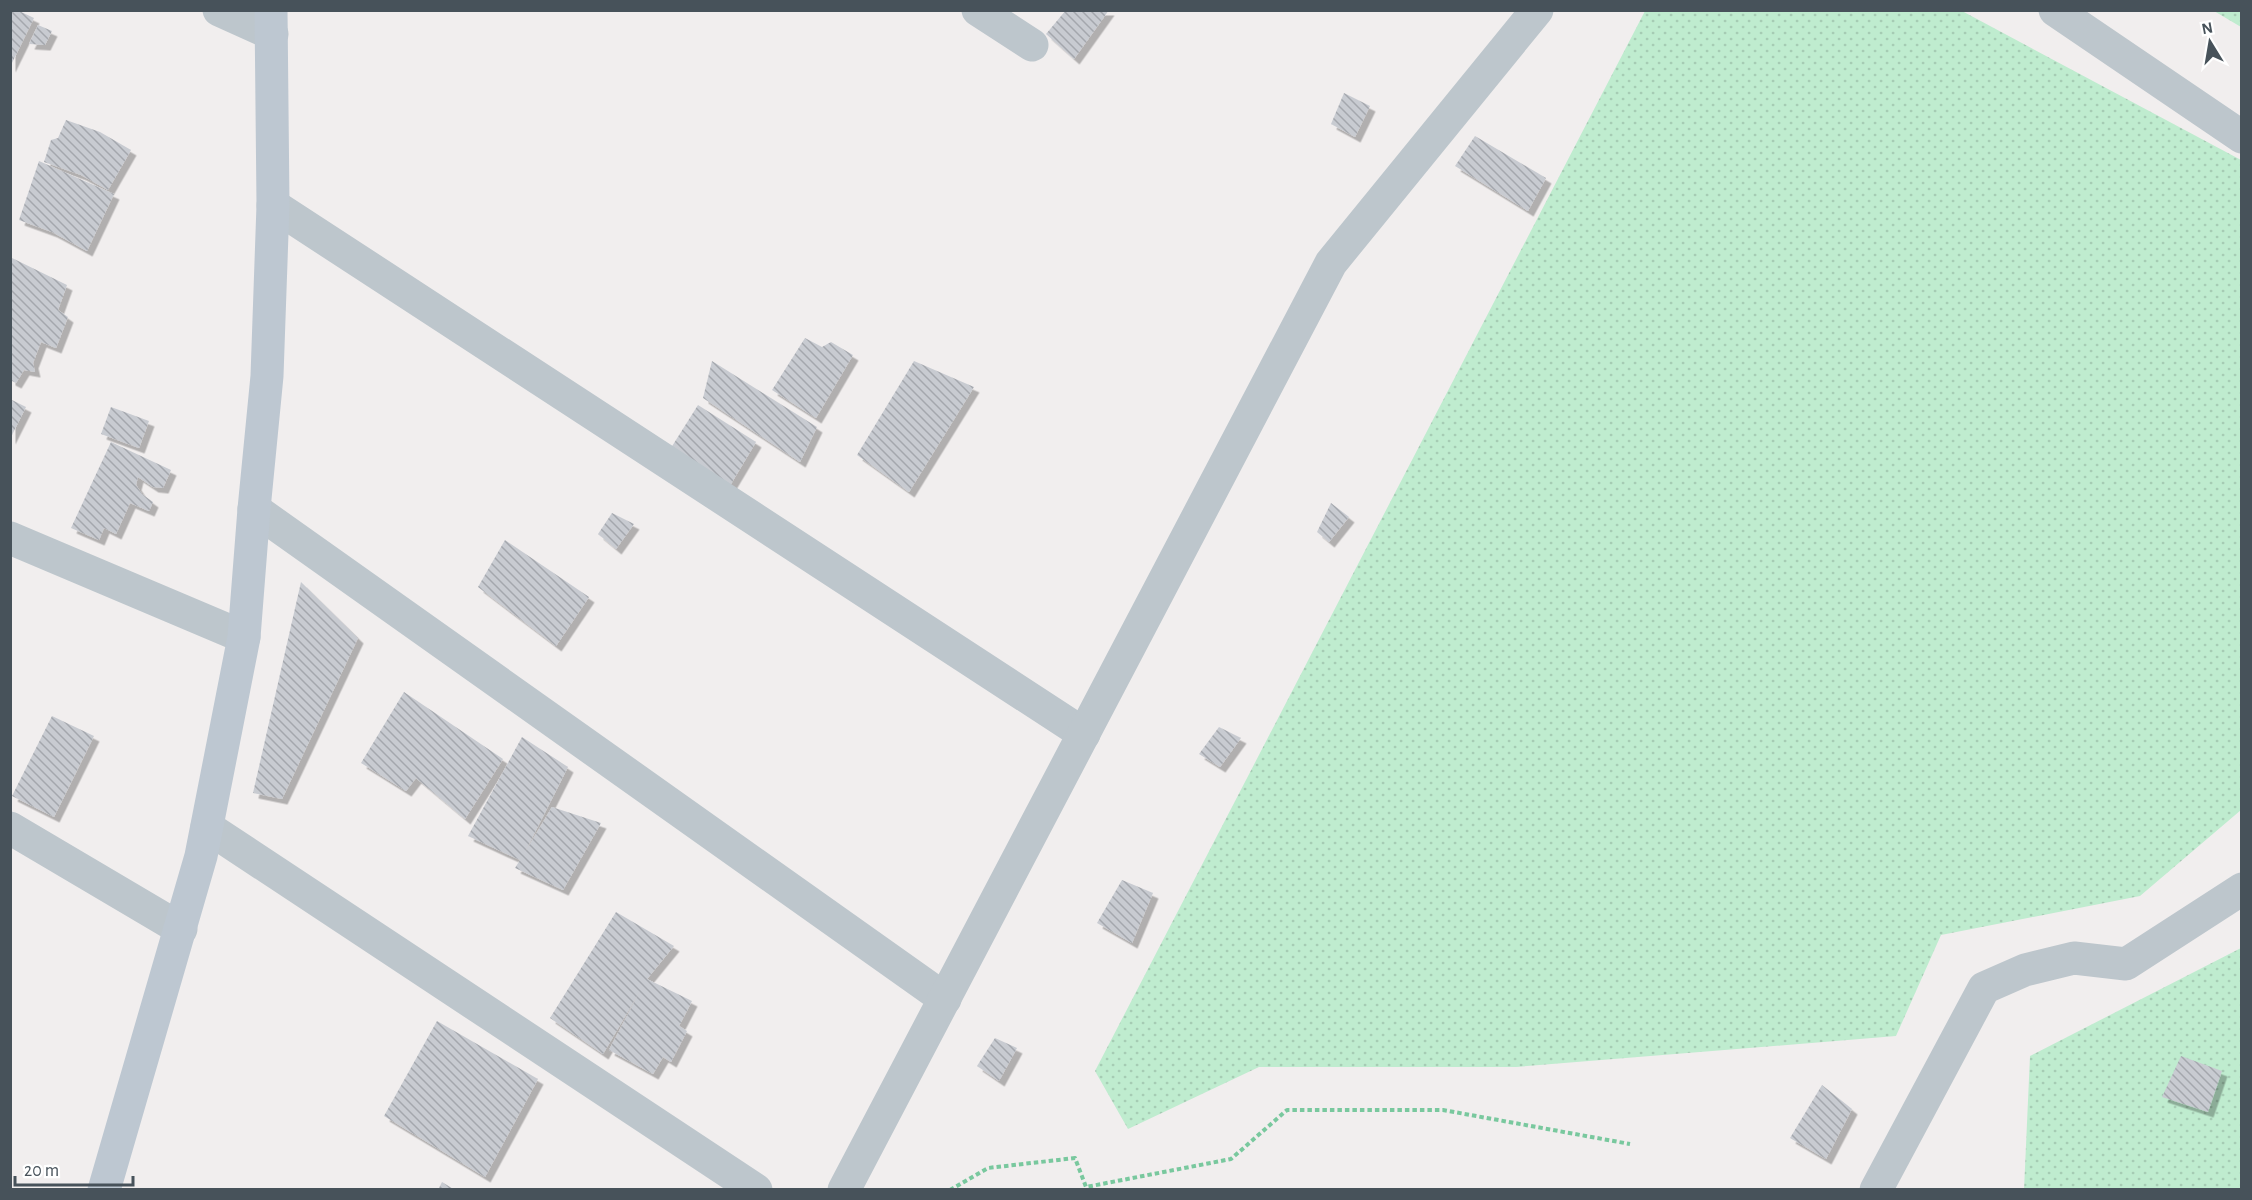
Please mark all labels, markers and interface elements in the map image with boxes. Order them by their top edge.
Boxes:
north arrow [2180,12,2240,72]
text: N [2200,19,2214,37]
scale bar [15,1149,134,1187]
text: 20 m [24,1162,59,1180]

